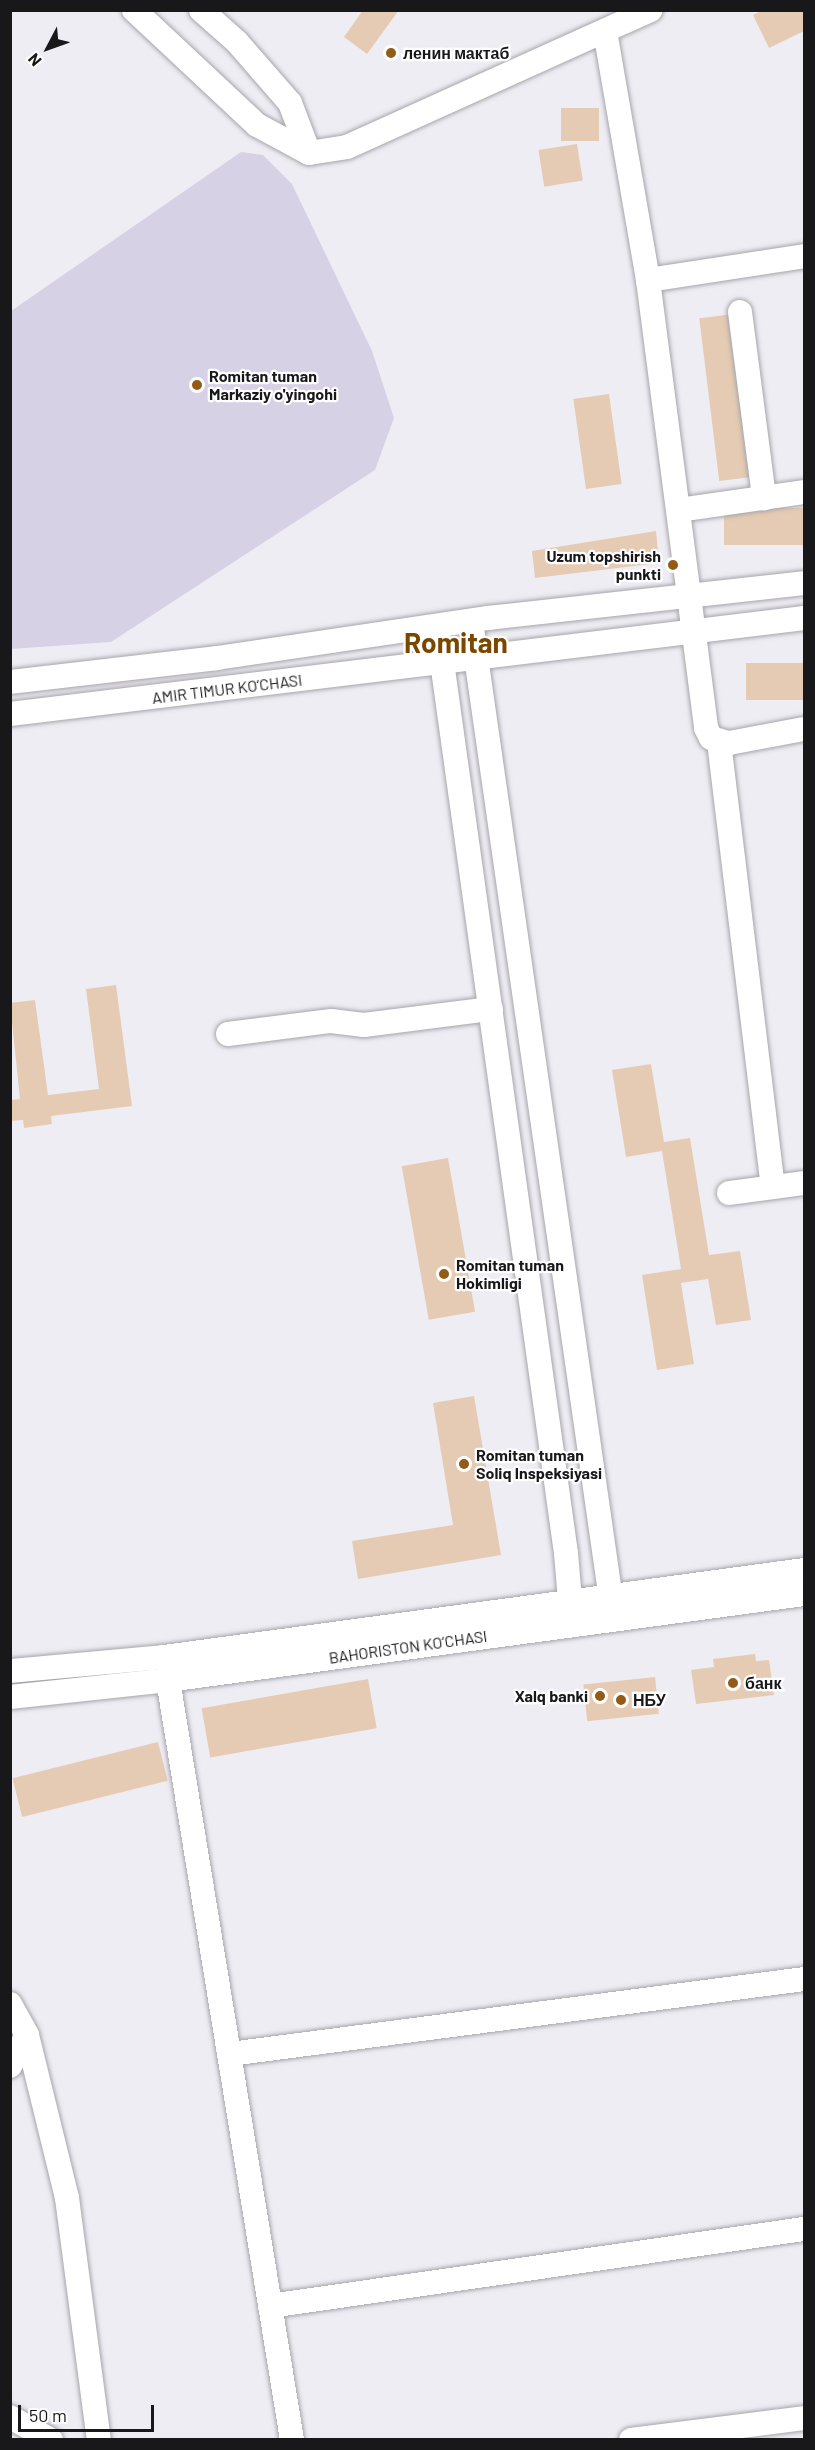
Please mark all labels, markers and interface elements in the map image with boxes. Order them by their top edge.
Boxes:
north arrow [18,18,78,78]
place label: ленин мактаб [403,43,509,63]
marker: ленин мактаб [384,46,398,60]
text: N [23,50,45,70]
place label: Romitan tuman Markaziy o'yingohi [209,366,337,404]
marker: Romitan tuman Markaziy o'yingohi [190,378,204,392]
place label: Uzum topshirish punkti [546,546,661,584]
marker: Uzum topshirish punkti [666,558,680,572]
district label: Romitan [404,625,508,659]
street label: AMIR TIMUR KO‘CHASI [151,670,303,708]
place label: Romitan tuman Hokimligi [456,1255,564,1293]
marker: Romitan tuman Hokimligi [437,1267,451,1281]
place label: Romitan tuman Soliq Inspeksiyasi [476,1445,602,1483]
marker: Romitan tuman Soliq Inspeksiyasi [457,1457,471,1471]
street label: BAHORISTON KO‘CHASI [328,1626,488,1668]
place label: банк [745,1673,781,1693]
marker: банк [726,1676,740,1690]
place label: Xalq banki [515,1686,588,1706]
marker: Xalq banki [593,1689,607,1703]
place label: НБУ [633,1690,666,1710]
marker: НБУ [614,1693,628,1707]
scale bar [21,2393,158,2431]
text: 50 m [29,2404,67,2426]

